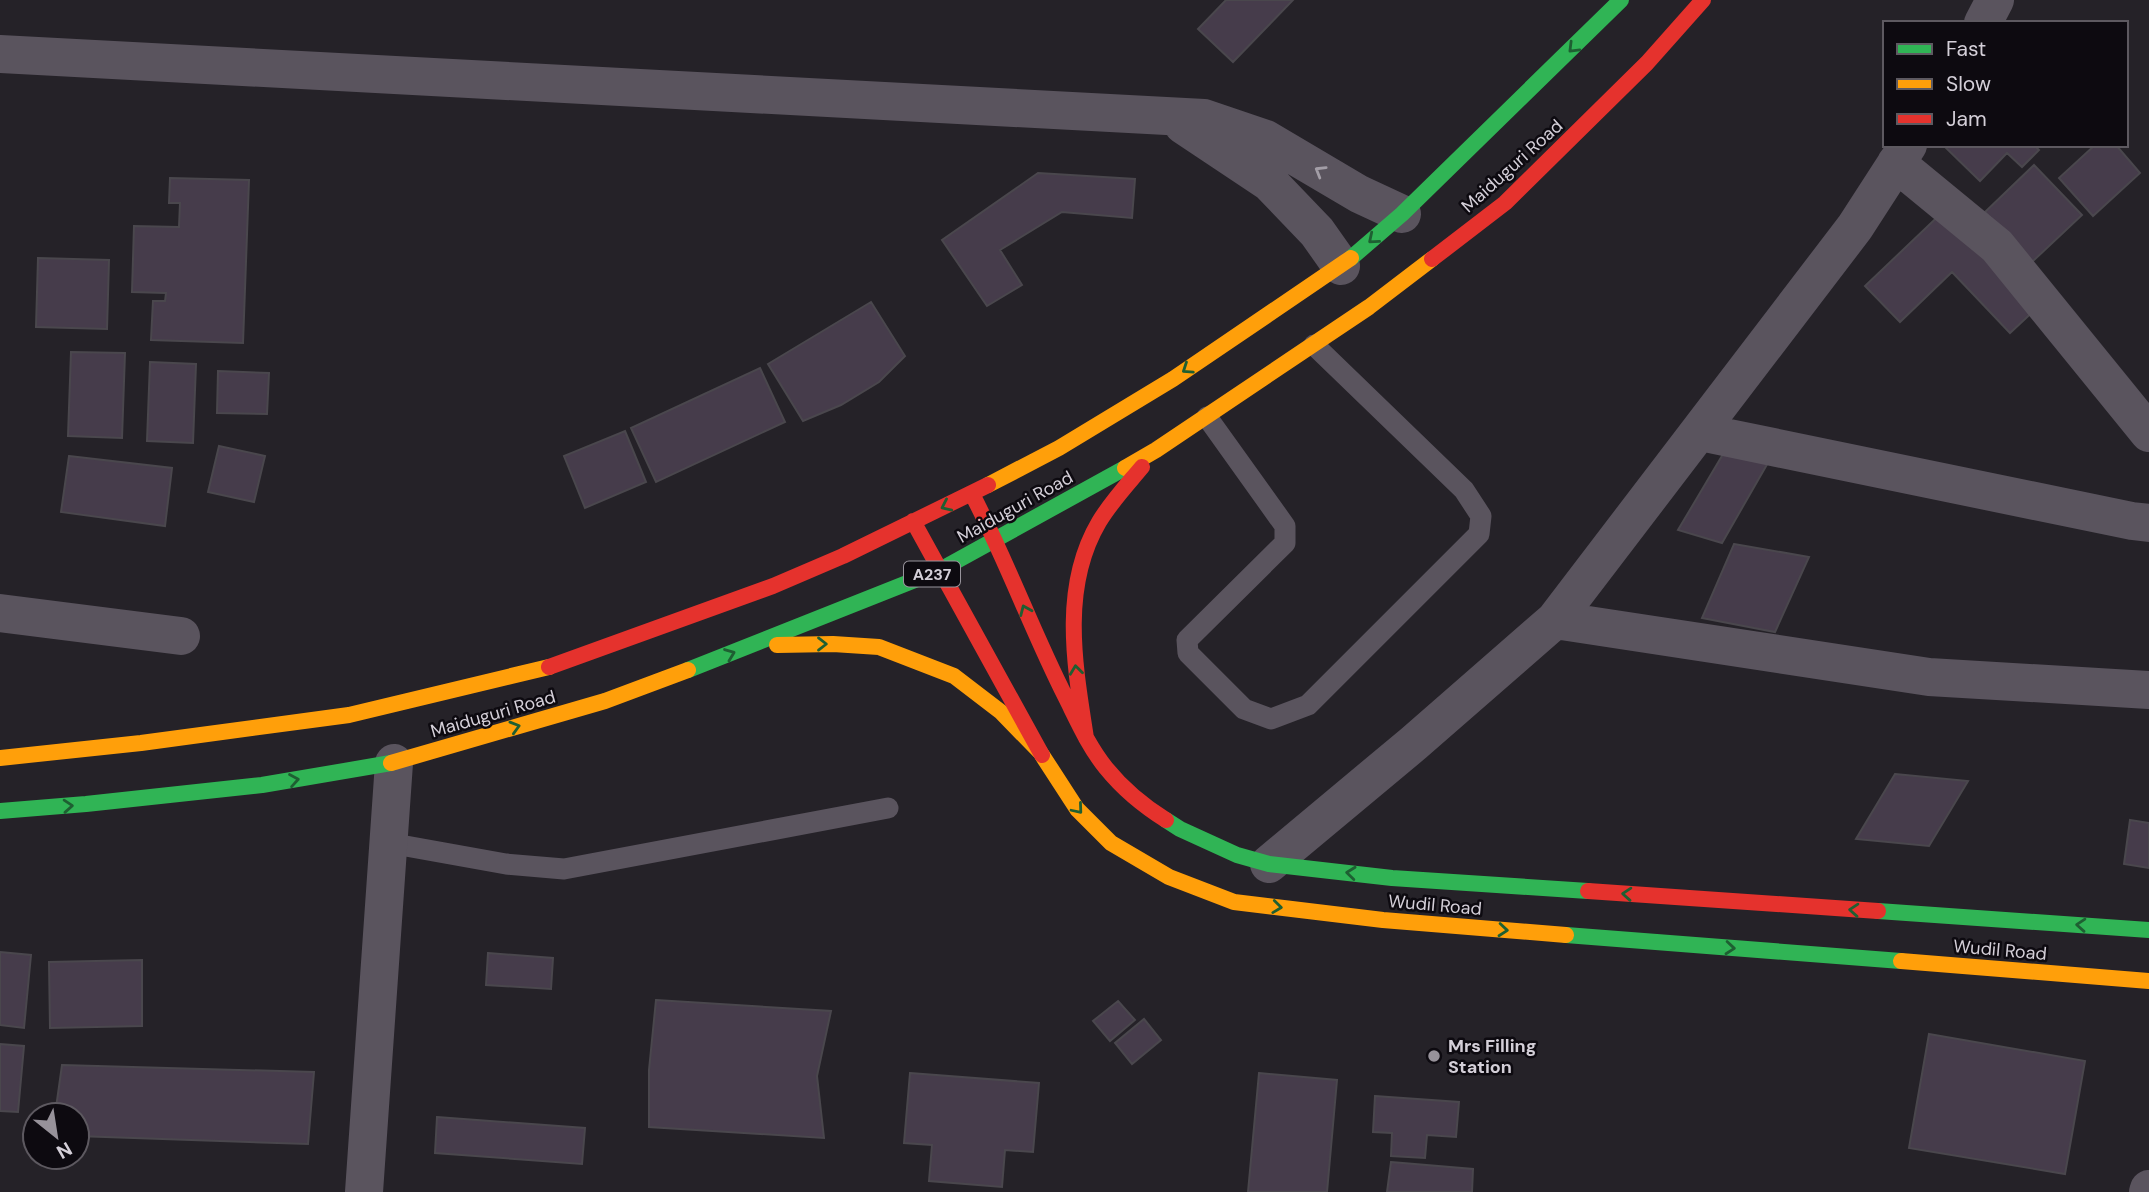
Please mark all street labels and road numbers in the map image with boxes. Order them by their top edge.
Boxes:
street label: Maiduguri Road [1456,114,1568,218]
street label: Maiduguri Road [953,465,1077,549]
road number: A237 [904,562,960,586]
street label: Maiduguri Road [428,685,558,743]
street label: Wudil Road [1387,889,1483,921]
street label: Wudil Road [1952,934,2048,966]

